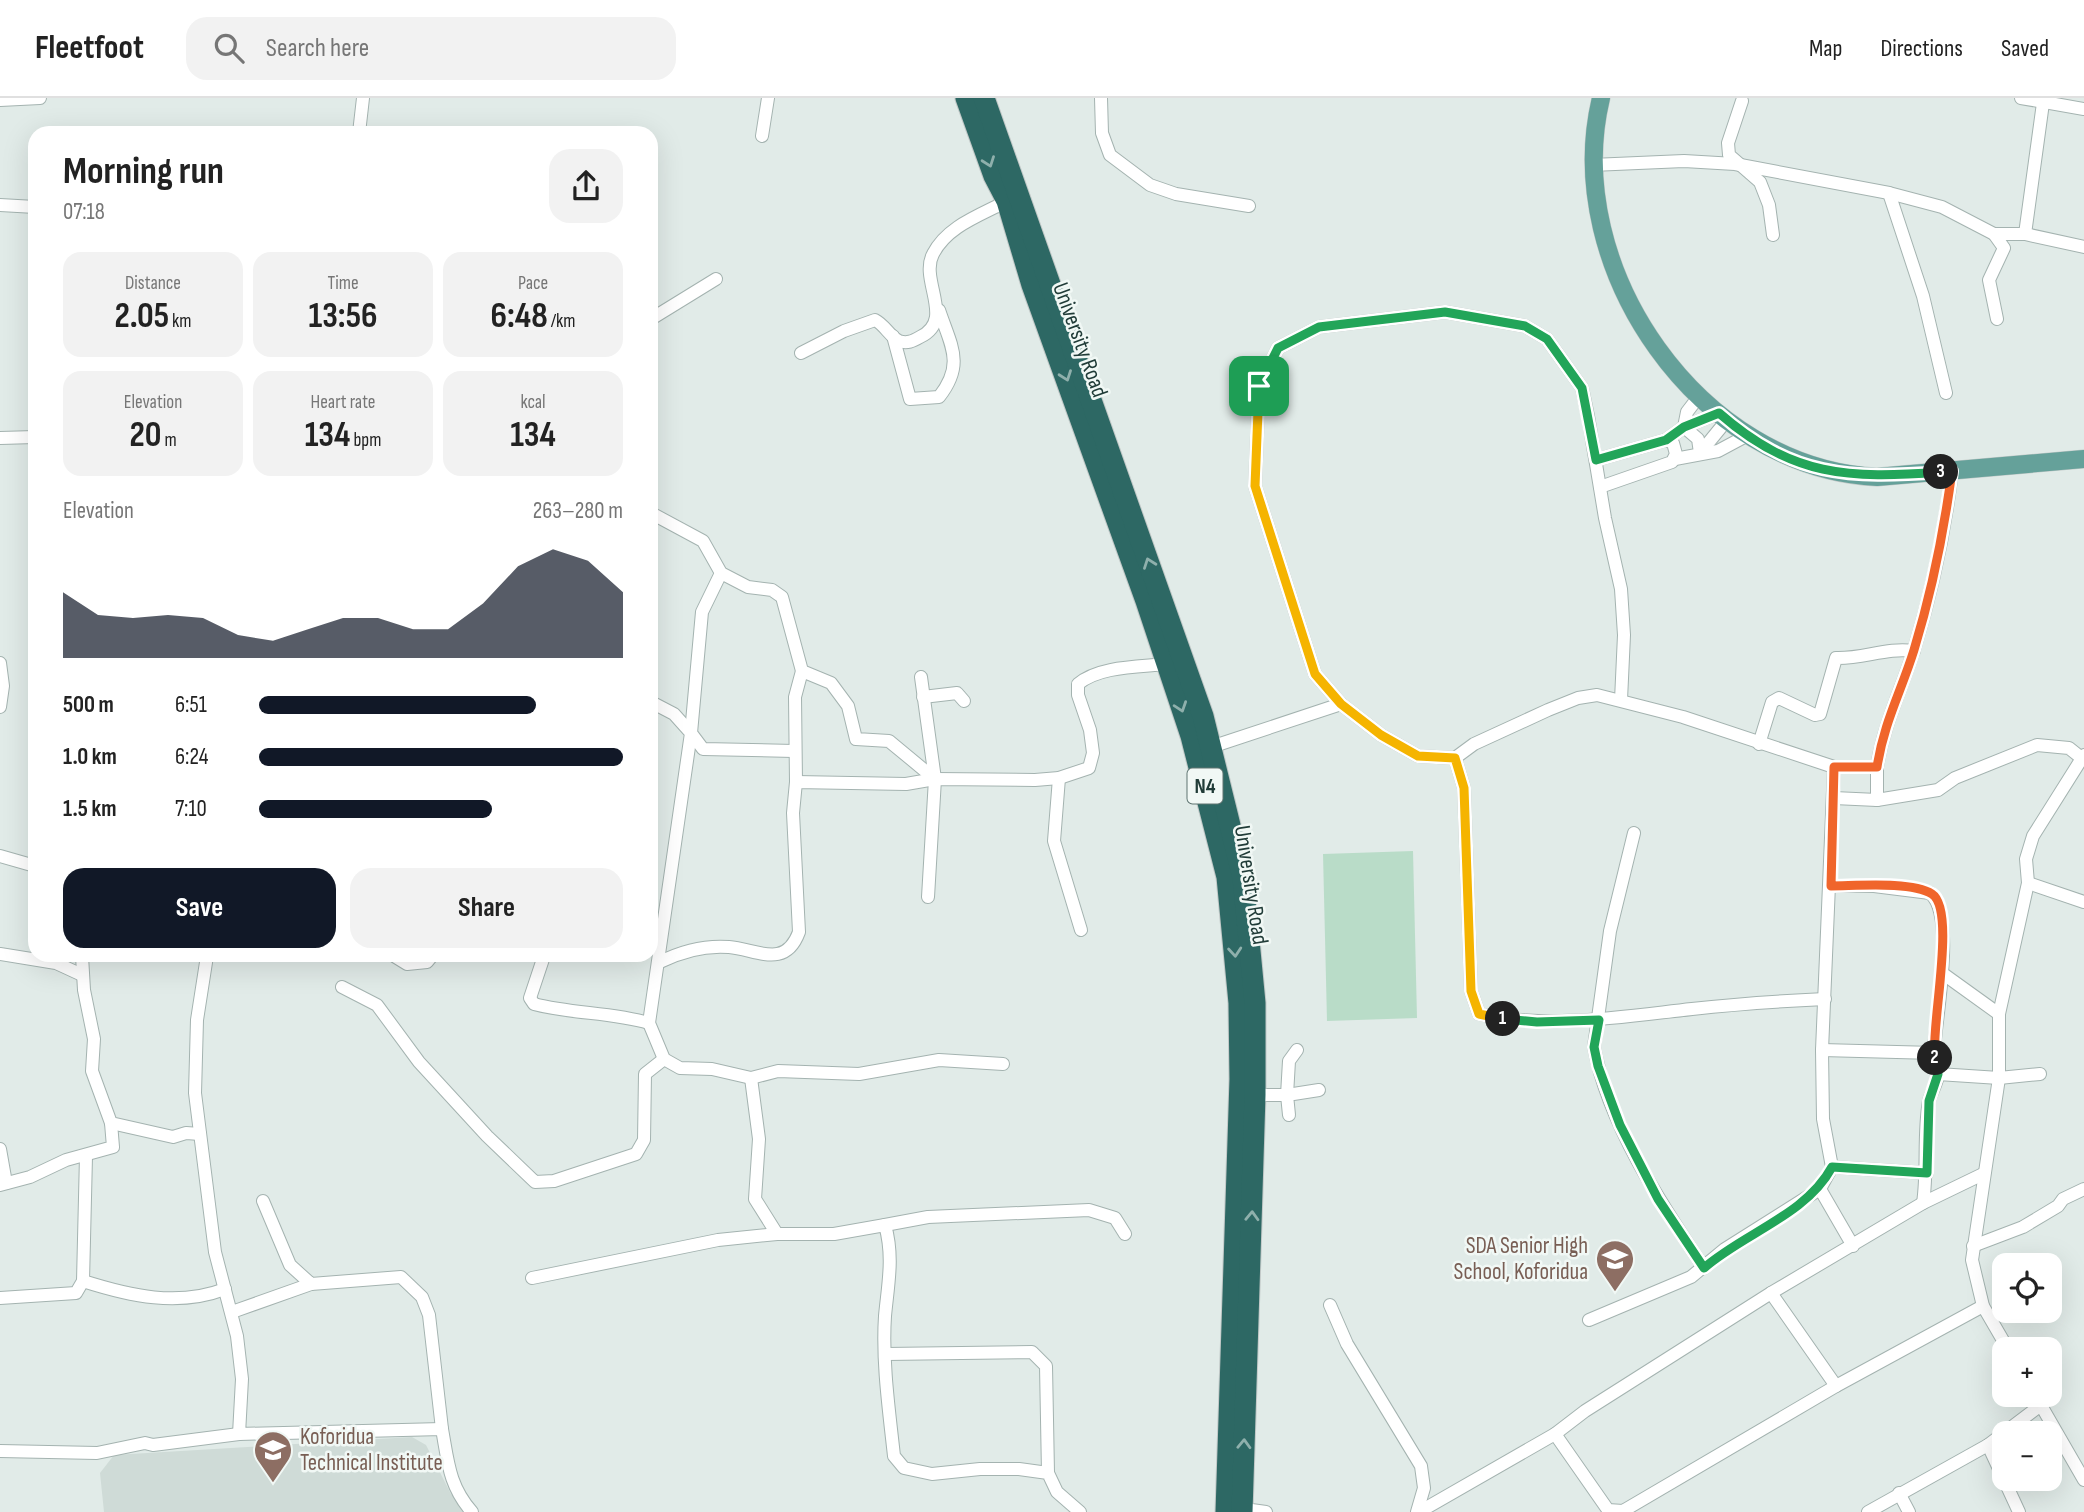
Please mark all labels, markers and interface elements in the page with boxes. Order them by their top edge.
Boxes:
search box [186,17,676,80]
text: Fleetfoot [35,28,144,68]
icon: search [210,29,248,67]
text: Search here [266,33,369,64]
text: Map [1809,34,1842,63]
text: Directions [1880,34,1963,63]
text: Saved [2001,34,2049,63]
text: Morning run [63,149,224,194]
button: share [549,149,623,223]
one-way arrow [981,156,995,168]
text: 07:18 [63,198,105,226]
text: Distance [125,272,181,295]
text: Time [327,272,359,295]
text: Pace [518,272,548,295]
street label: University Road [1046,279,1114,401]
text: 2.05 [114,295,169,338]
text: 13:56 [308,295,378,338]
text: 6:48 [491,295,548,338]
text: km [169,310,192,333]
text: /km [548,310,575,333]
pin [1229,356,1289,416]
icon: arrive [1240,367,1278,405]
one-way arrow [1058,369,1072,381]
text: Elevation [124,391,182,414]
text: Heart rate [311,391,375,414]
text: kcal [520,391,546,414]
text: 20 [129,414,161,457]
text: 134 [305,414,350,457]
text: 134 [510,414,556,457]
text: m [161,429,177,452]
text: bpm [350,429,381,452]
pin: 3 [1924,454,1958,490]
text: 3 [1936,460,1945,483]
text: Elevation [63,497,134,525]
text: 263–280 m [533,497,623,525]
one-way arrow [1143,557,1157,569]
text: 500 m [63,691,114,719]
text: 6:51 [175,691,207,719]
one-way arrow [1173,700,1187,712]
text: 1.0 km [63,743,117,771]
text: 6:24 [175,743,208,771]
road number: N4 [1188,768,1222,804]
text: 1.5 km [63,795,116,823]
text: 7:10 [175,795,207,823]
street label: University Road [1228,823,1274,947]
button: Save [63,868,336,948]
button: Share [350,868,623,948]
one-way arrow [1227,947,1242,958]
pin: 1 [1486,1002,1520,1037]
text: 1 [1499,1007,1506,1030]
pin: 2 [1918,1040,1952,1076]
text: 2 [1930,1046,1939,1069]
one-way arrow [1244,1211,1259,1222]
place label: SDA Senior High School, Koforidua [1454,1232,1588,1286]
school or university icon: SDA Senior High School, Koforidua [1594,1238,1636,1293]
map controls [1992,1253,2062,1491]
button: locate [1992,1253,2062,1323]
button: + [1992,1337,2062,1407]
button: − [1992,1421,2062,1491]
place label: Koforidua Technical Institute [300,1423,443,1477]
school or university icon: Koforidua Technical Institute [252,1429,294,1484]
one-way arrow [1237,1438,1252,1449]

